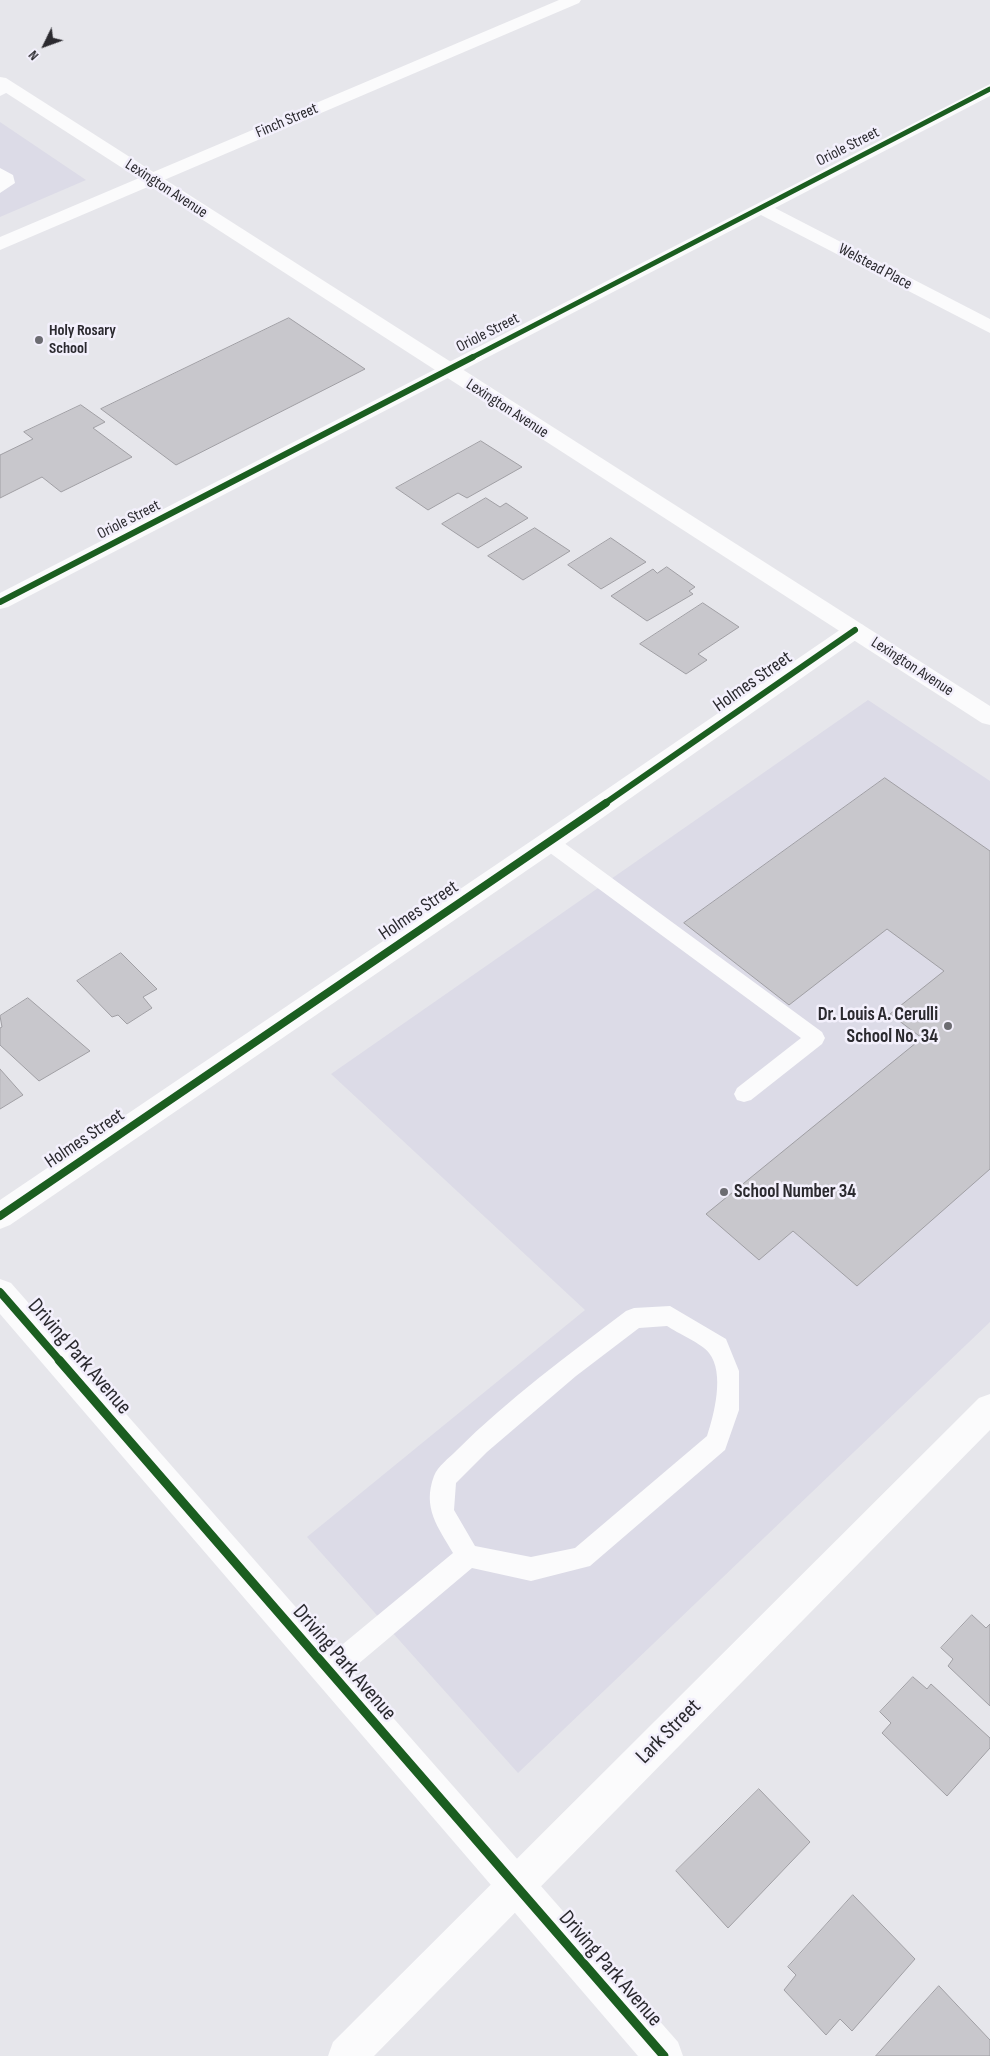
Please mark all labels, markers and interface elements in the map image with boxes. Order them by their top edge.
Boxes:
north arrow [20,20,70,70]
text: N [25,47,42,64]
street label: Finch Street [253,99,321,143]
street label: Oriole Street [813,123,883,171]
street label: Lexington Avenue [121,155,211,223]
street label: Welstead Place [835,240,915,294]
street label: Oriole Street [453,309,523,357]
place label: Holy Rosary School [49,321,116,359]
marker: Holy Rosary School [33,334,45,346]
street label: Lexington Avenue [462,375,552,443]
street label: Oriole Street [94,496,164,544]
street label: Lexington Avenue [867,633,957,701]
street label: Holmes Street [709,647,797,717]
street label: Holmes Street [375,876,463,946]
place label: Dr. Louis A. Cerulli School No. 34 [818,1004,938,1048]
marker: Dr. Louis A. Cerulli School No. 34 [942,1020,954,1032]
street label: Holmes Street [41,1104,129,1174]
place label: School Number 34 [734,1181,856,1203]
marker: School Number 34 [718,1186,730,1198]
street label: Driving Park Avenue [21,1294,137,1420]
street label: Driving Park Avenue [286,1600,402,1726]
street label: Lark Street [631,1694,707,1770]
street label: Driving Park Avenue [552,1906,668,2032]

